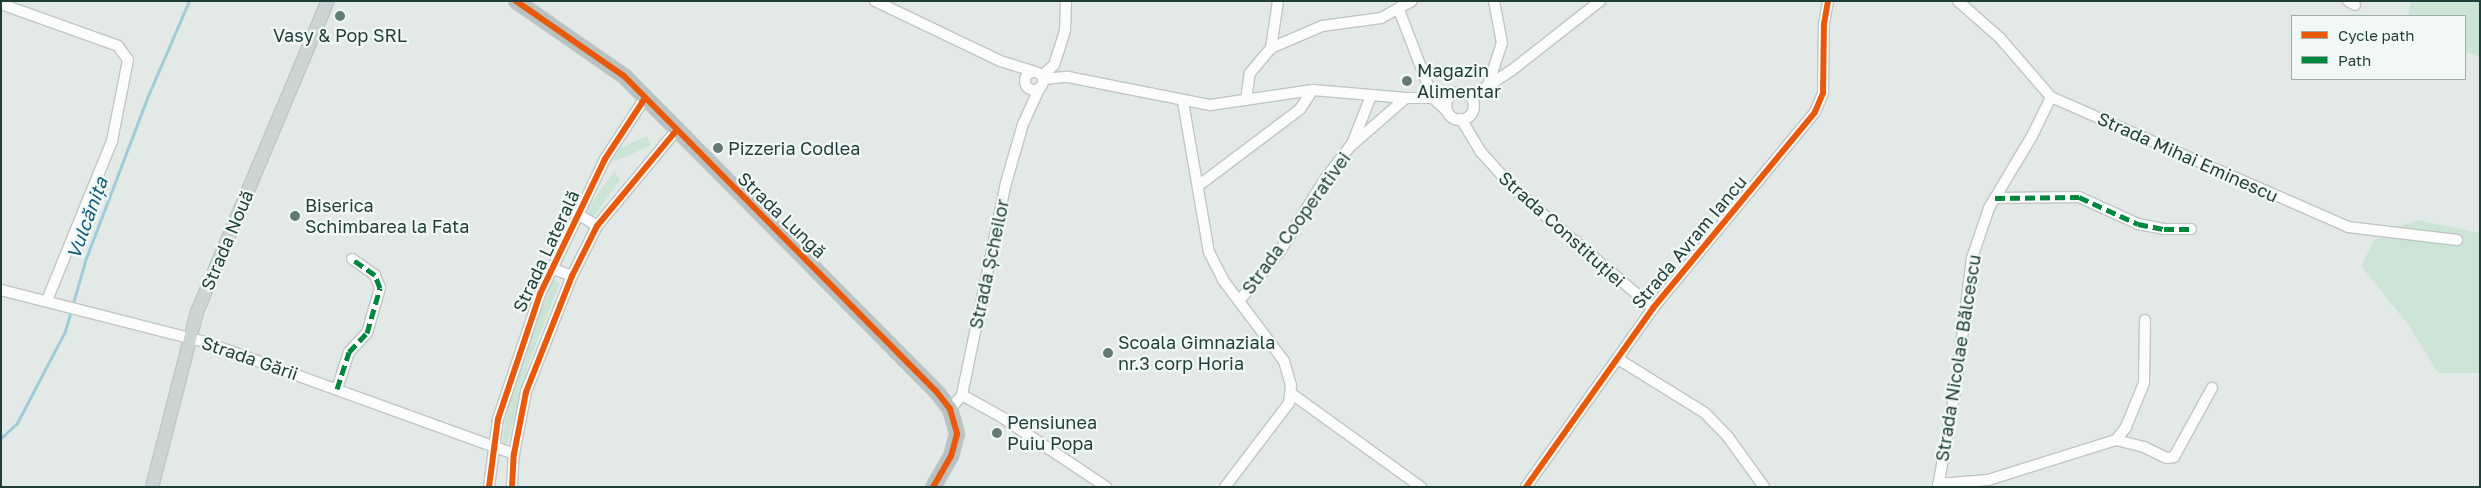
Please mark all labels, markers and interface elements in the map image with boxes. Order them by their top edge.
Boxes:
marker: Vasy & Pop SRL [334,10,346,22]
legend [2291,15,2466,80]
place label: Vasy & Pop SRL [273,24,407,46]
text: Cycle path [2338,26,2414,44]
text: Path [2338,51,2371,69]
place label: Magazin Alimentar [1417,60,1501,102]
marker: Magazin Alimentar [1401,75,1413,87]
street label: Strada Mihai Eminescu [2094,107,2282,207]
place label: Pizzeria Codlea [728,137,860,159]
marker: Pizzeria Codlea [712,142,724,154]
street label: Strada Cooperativei [1237,148,1355,298]
street label: Strada Constituției [1495,167,1629,291]
street label: Strada Lungă [733,168,831,262]
street label: Strada Avram Iancu [1627,171,1751,313]
water label: Vulcănița [62,174,112,262]
street label: Strada Nouă [196,187,258,293]
street label: Strada Laterală [508,187,584,315]
place label: Biserica Schimbarea la Fata [305,195,469,238]
street label: Strada Șcheilor [965,197,1013,331]
marker: Biserica Schimbarea la Fata [289,210,301,222]
street label: Strada Nicolae Bălcescu [1931,253,1985,463]
street label: Strada Gării [199,331,301,385]
place label: Scoala Gimnaziala nr.3 corp Horia [1118,332,1276,374]
marker: Scoala Gimnaziala nr.3 corp Horia [1102,347,1114,359]
place label: Pensiunea Puiu Popa [1007,412,1097,454]
marker: Pensiunea Puiu Popa [991,427,1003,439]

